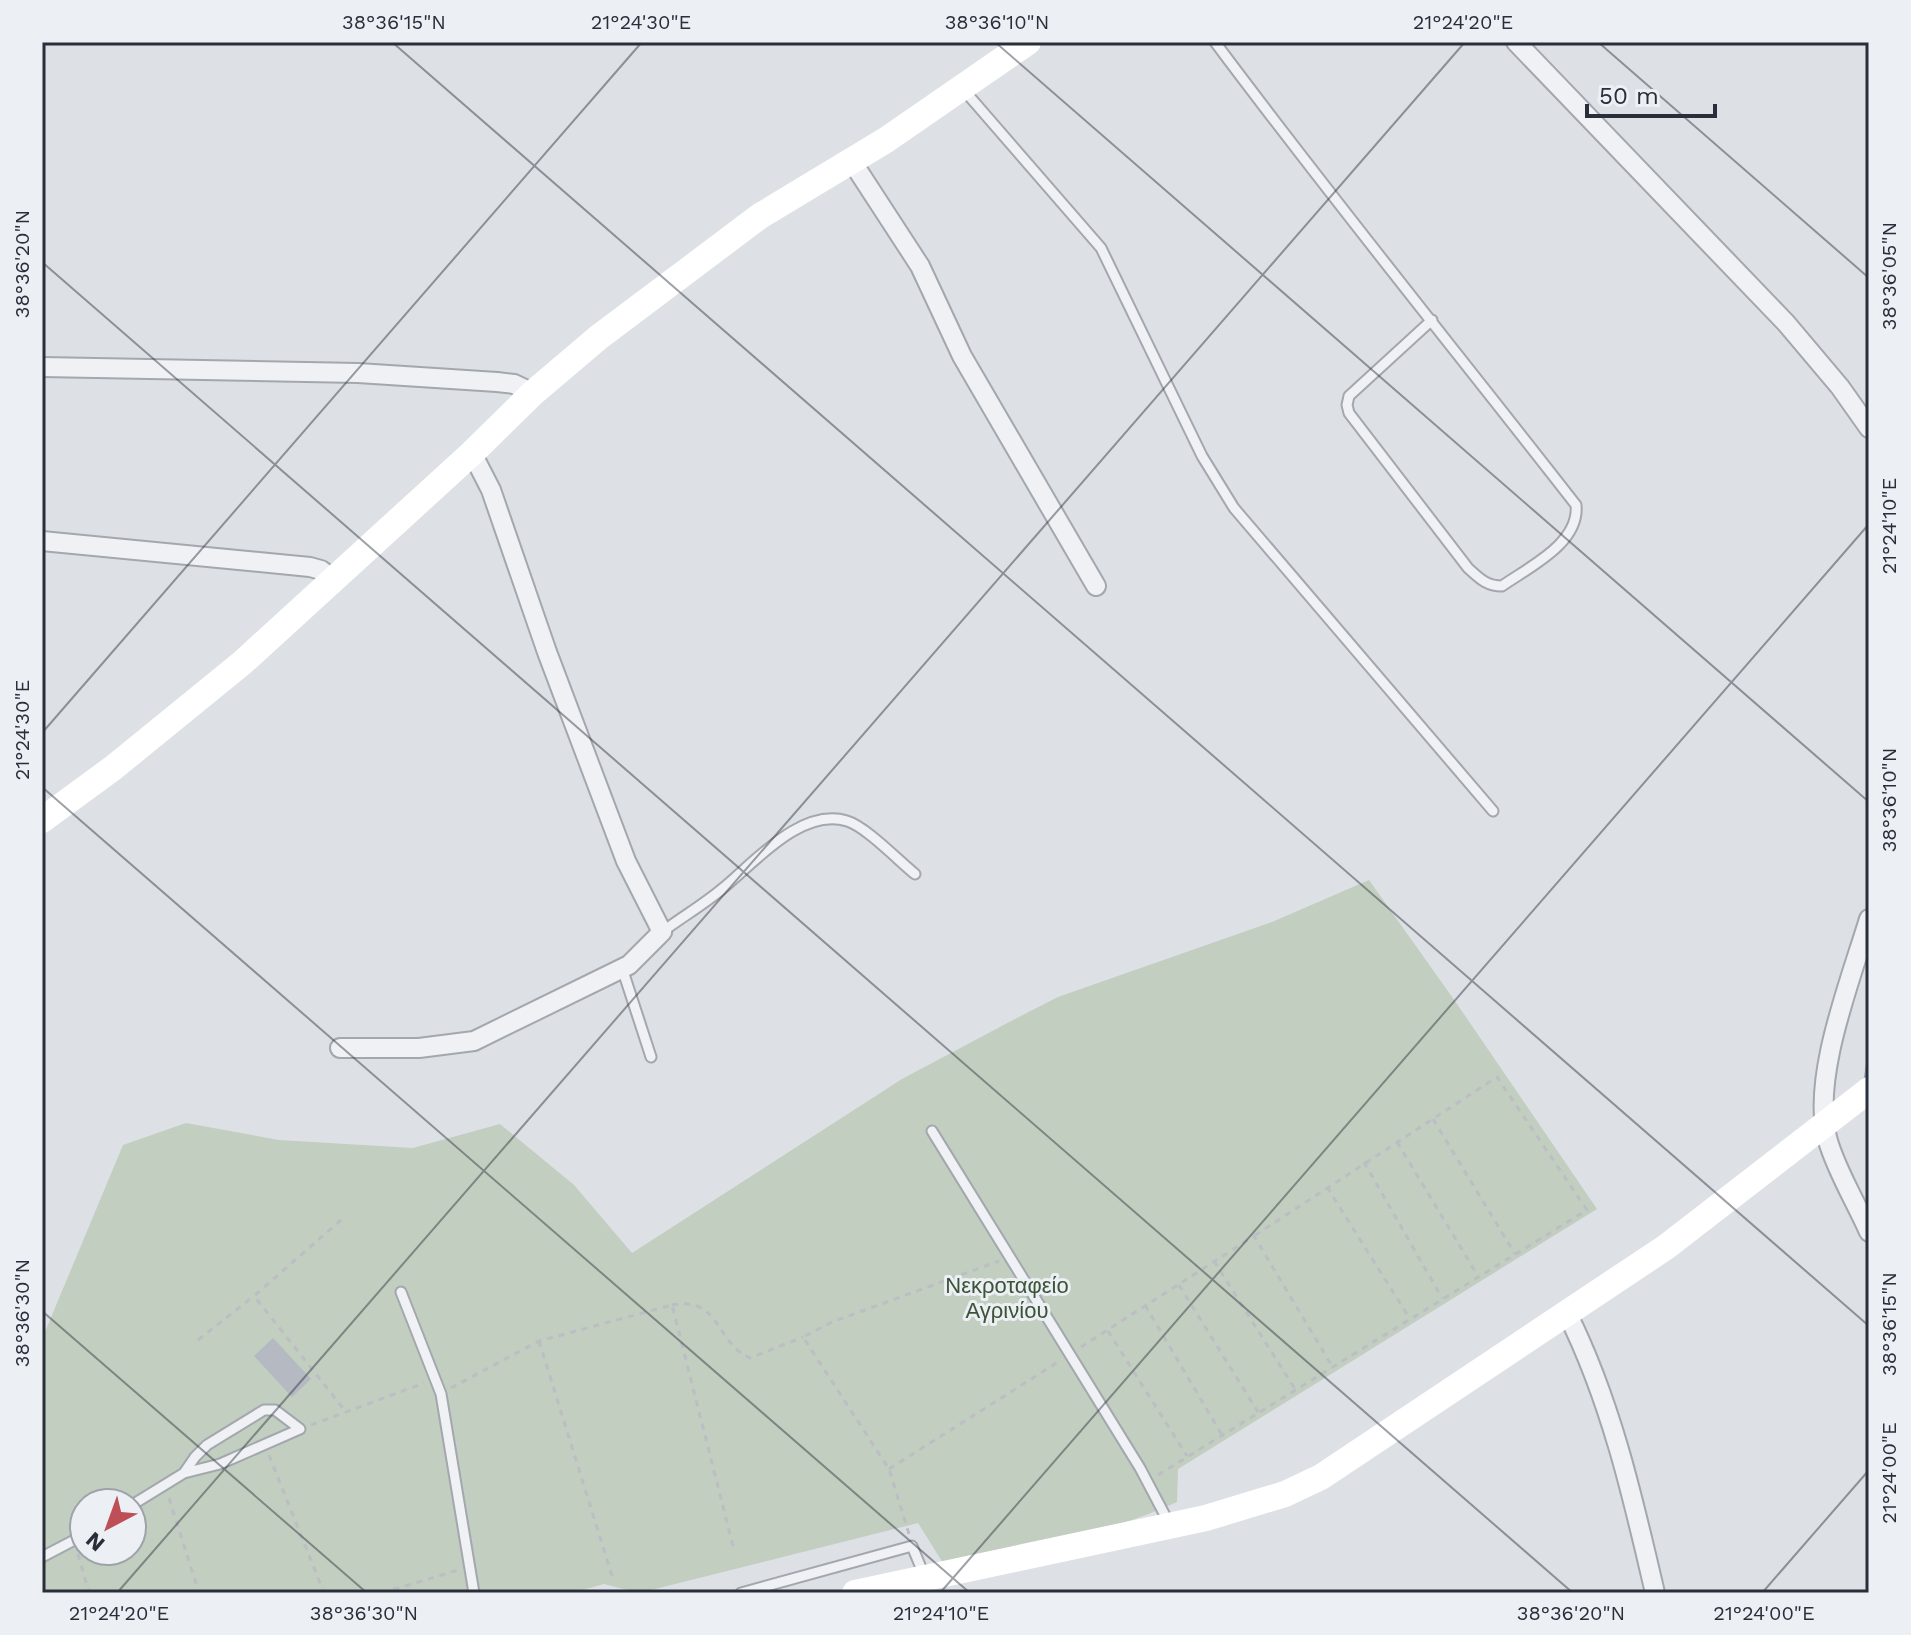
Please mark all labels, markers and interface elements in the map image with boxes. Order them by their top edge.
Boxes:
text: 38°36'15"N [342,10,446,34]
text: 21°24'30"E [591,10,691,34]
text: 38°36'10"N [945,10,1049,34]
text: 21°24'20"E [1413,10,1513,34]
scale bar [1587,68,1715,118]
text: 50 m [1599,82,1659,110]
text: 38°36'20"N [10,210,34,318]
text: 38°36'05"N [1877,222,1901,330]
text: 21°24'10"E [1877,478,1901,574]
text: 21°24'30"E [10,680,34,780]
text: 38°36'10"N [1877,748,1901,852]
text: 38°36'30"N [10,1259,34,1367]
text: 38°36'15"N [1877,1272,1901,1376]
park label: Νεκροταφείο Αγρινίου [945,1273,1069,1323]
text: 21°24'00"E [1877,1422,1901,1524]
north arrow [68,1487,148,1567]
text: N [81,1527,110,1557]
text: 21°24'20"E [69,1601,169,1625]
text: 38°36'30"N [310,1601,418,1625]
text: 21°24'10"E [893,1601,989,1625]
text: 38°36'20"N [1517,1601,1625,1625]
text: 21°24'00"E [1713,1601,1815,1625]

